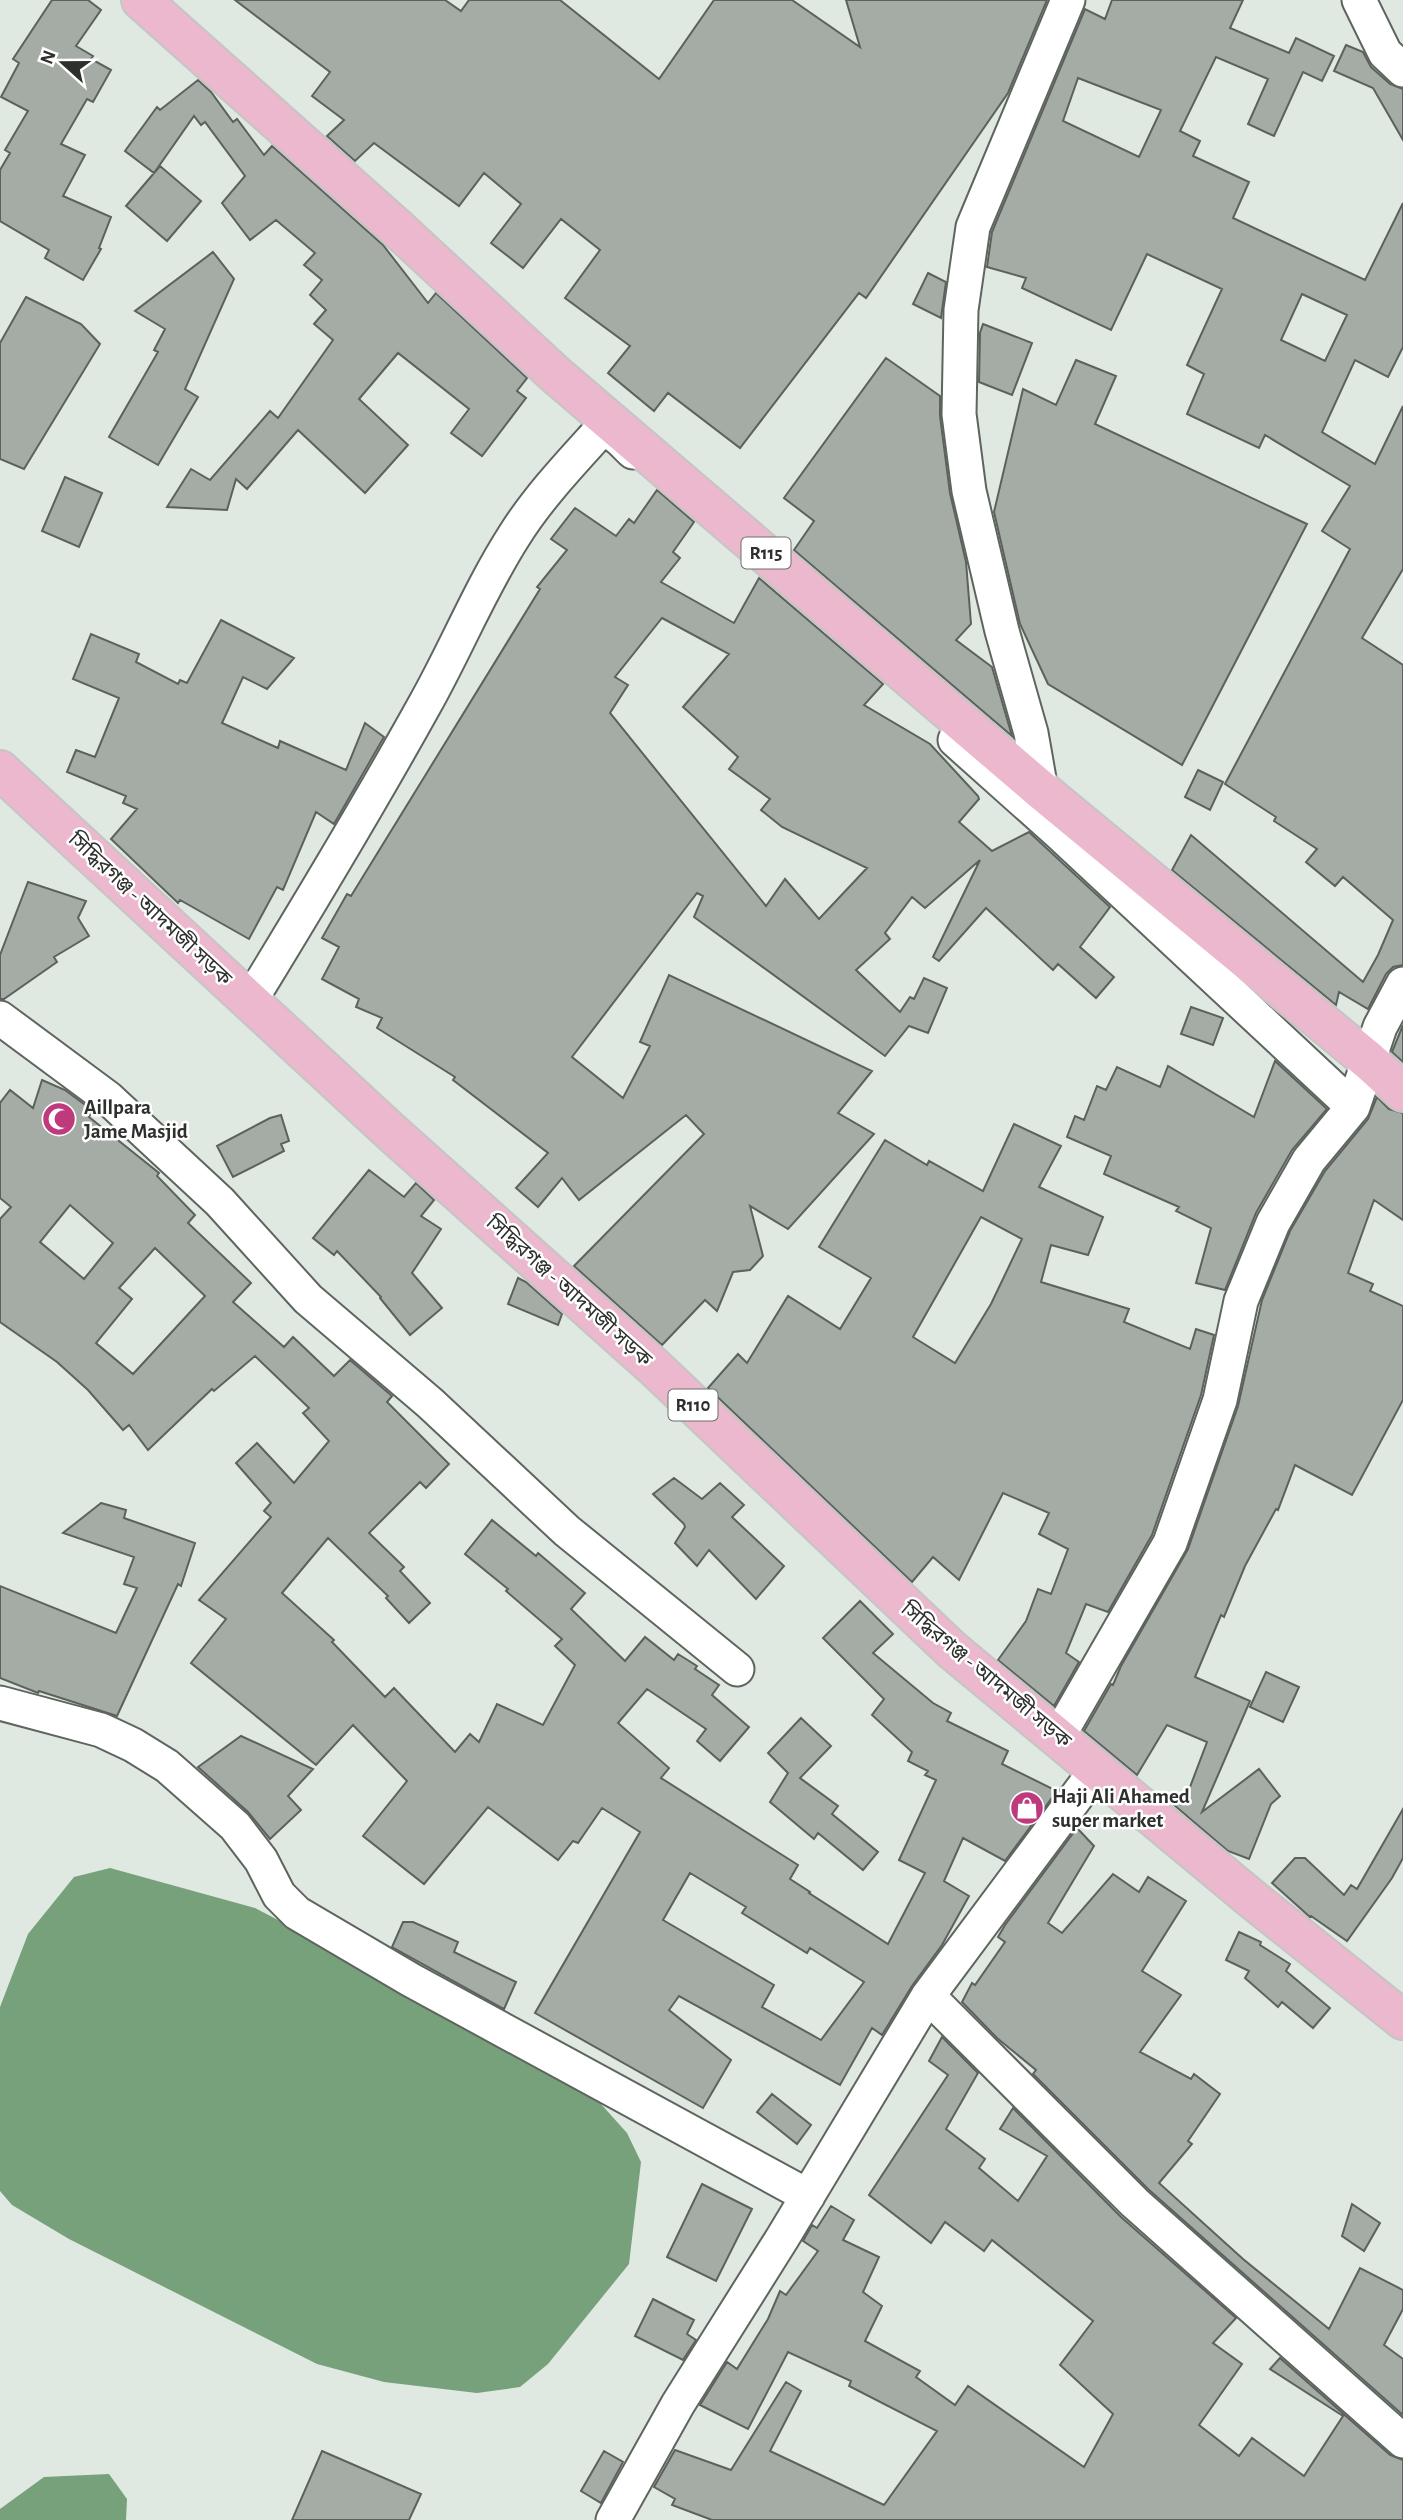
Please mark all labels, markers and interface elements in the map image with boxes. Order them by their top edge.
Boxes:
north arrow [28,28,98,98]
text: N [37,48,60,67]
road number: R115 [742,538,790,568]
street label: সিদ্ধিরগঞ্জ - আদমজী সড়ক [64,826,238,990]
place label: Aillpara Jame Masjid [84,1097,188,1142]
mosque icon: Aillpara Jame Masjid [40,1100,78,1138]
street label: সিদ্ধিরগঞ্জ - আদমজী সড়ক [482,1209,658,1371]
road number: R110 [668,1390,718,1420]
street label: সিদ্ধিরগঞ্জ - আদমজী সড়ক [896,1596,1077,1753]
place label: Haji Ali Ahamed super market [1052,1786,1190,1831]
shop icon: Haji Ali Ahamed super market [1008,1789,1046,1827]

